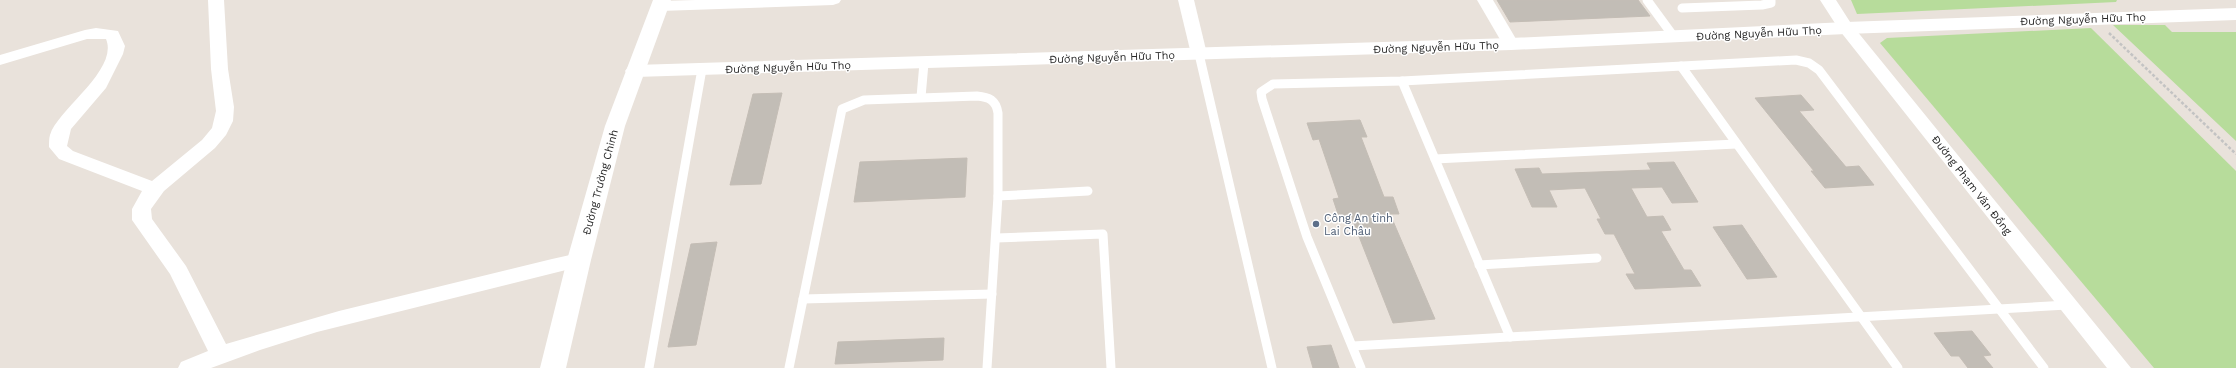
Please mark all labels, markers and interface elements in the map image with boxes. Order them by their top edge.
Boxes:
street label: Đường Nguyễn Hữu Thọ [2020,10,2146,28]
street label: Đường Nguyễn Hữu Thọ [1696,23,1822,43]
street label: Đường Nguyễn Hữu Thọ [1373,38,1499,56]
street label: Đường Nguyễn Hữu Thọ [1049,48,1175,66]
street label: Đường Nguyễn Hữu Thọ [725,58,851,76]
street label: Đường Trường Chinh [580,128,621,236]
street label: Đường Phạm Văn Đồng [1929,133,2014,238]
place label: Công An tỉnh Lai Châu [1324,212,1393,238]
marker: Công An tỉnh Lai Châu [1311,219,1321,229]

